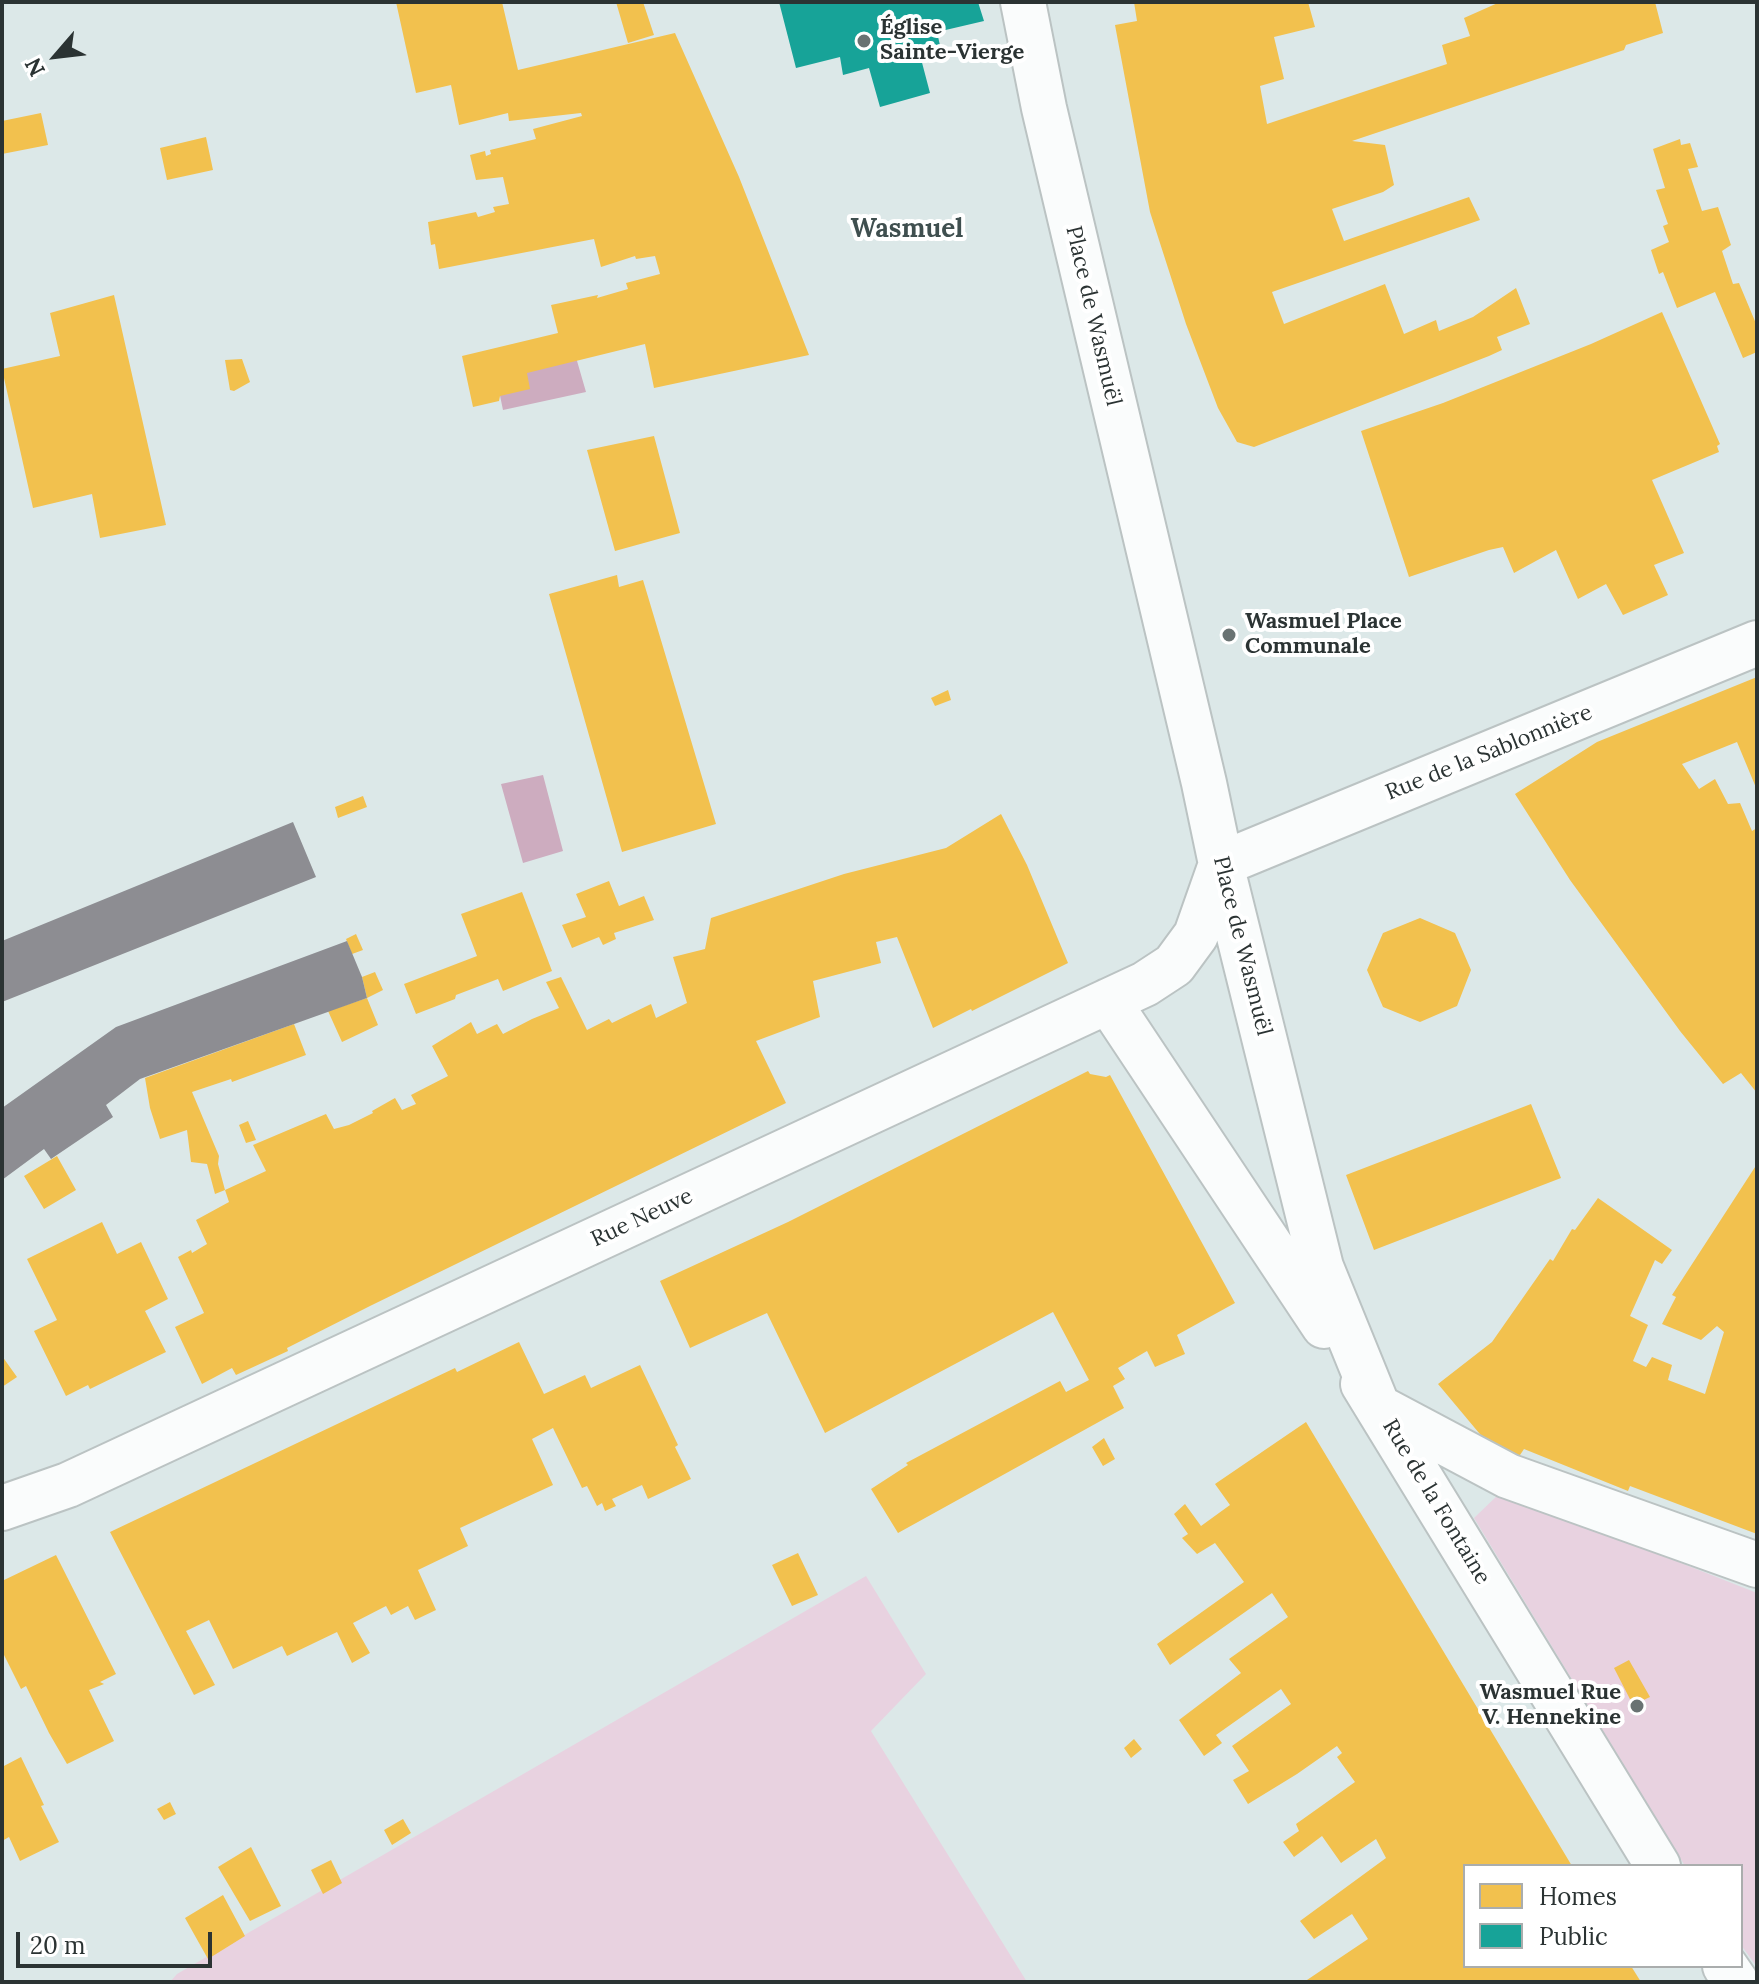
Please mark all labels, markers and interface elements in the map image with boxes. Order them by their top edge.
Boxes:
place label: Église Sainte-Vierge [880,15,1024,66]
north arrow [16,16,96,96]
marker: Église Sainte-Vierge [855,32,873,50]
text: N [18,53,51,81]
district label: Wasmuel [851,214,963,246]
street label: Place de Wasmuël [1059,223,1127,409]
place label: Wasmuel Place Communale [1245,609,1402,660]
marker: Wasmuel Place Communale [1220,626,1238,644]
street label: Rue de la Sablonnière [1382,700,1596,806]
street label: Place de Wasmuël [1207,854,1277,1038]
street label: Rue Neuve [587,1183,697,1253]
street label: Rue de la Fontaine [1376,1415,1496,1589]
place label: Wasmuel Rue V. Hennekine [1479,1680,1621,1732]
marker: Wasmuel Rue V. Hennekine [1628,1697,1646,1715]
legend [1463,1864,1743,1968]
text: Homes [1539,1881,1617,1912]
scale bar [20,1916,216,1966]
text: Public [1539,1921,1608,1952]
text: 20 m [30,1930,86,1961]

